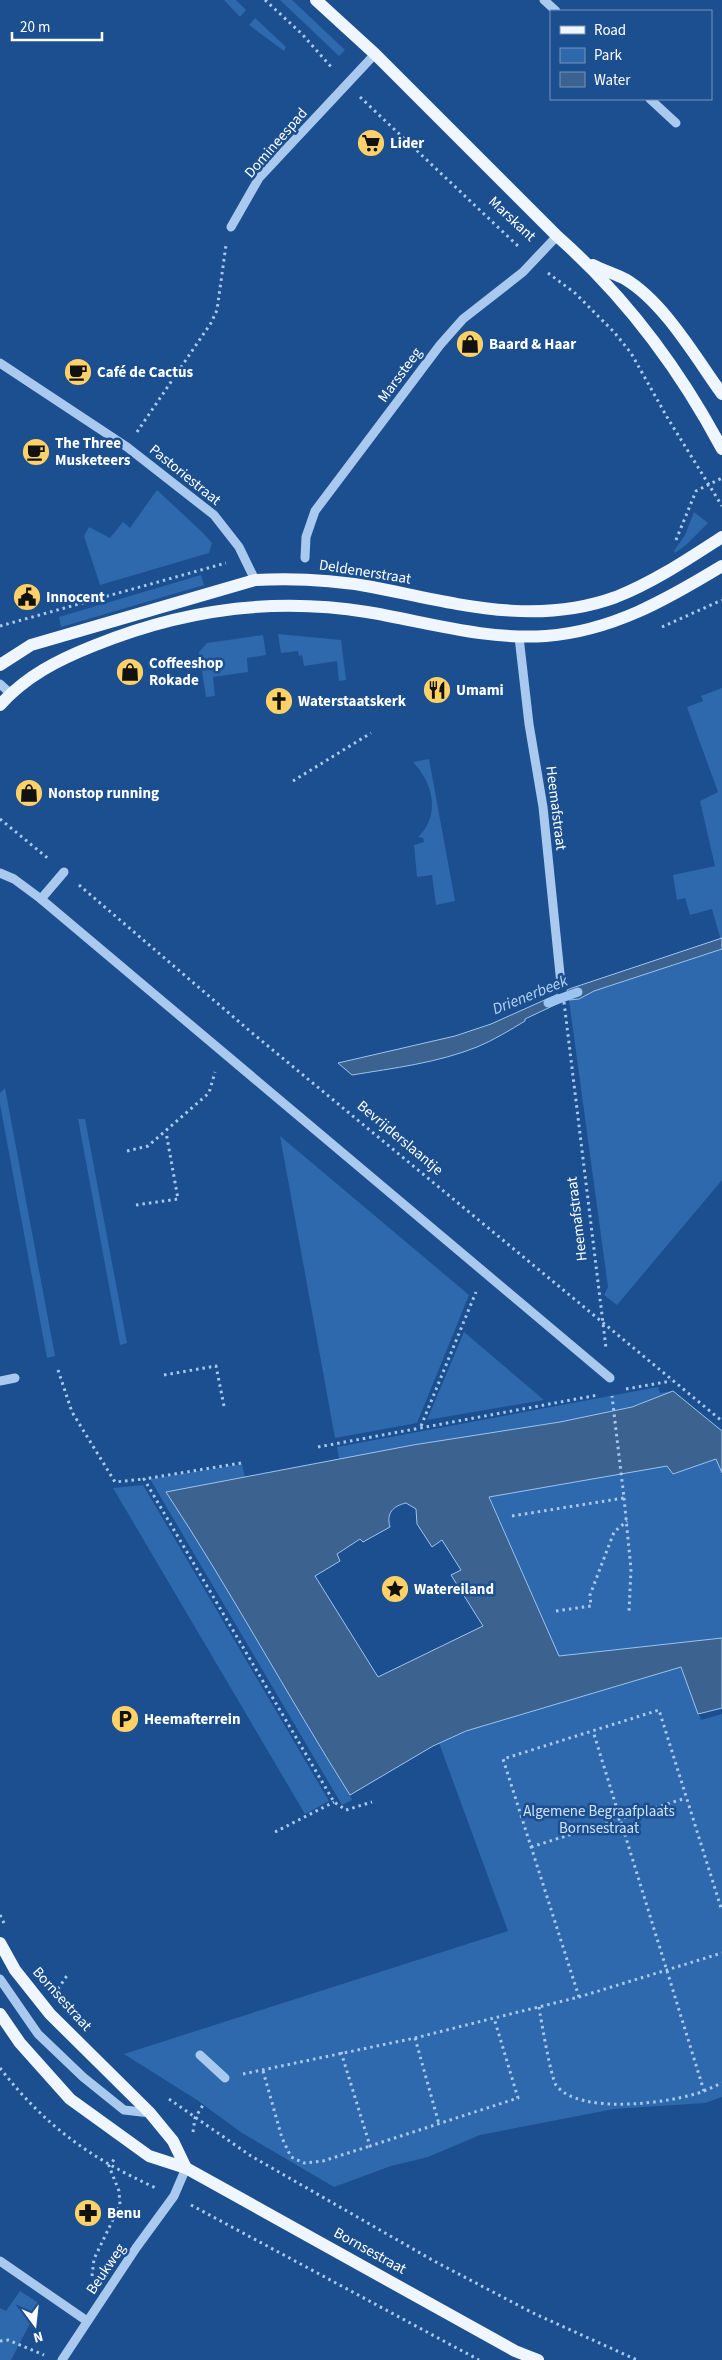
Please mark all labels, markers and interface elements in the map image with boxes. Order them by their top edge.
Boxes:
scale bar [12,10,102,42]
legend [550,10,712,100]
text: 20 m [20,17,50,38]
text: Road [594,20,626,41]
text: Park [594,45,623,66]
text: Water [594,70,631,91]
street label: Domineespad [240,103,312,183]
supermarket icon: Lider [356,128,386,158]
place label: Lider [390,133,424,154]
street label: Marskant [484,192,540,246]
shop icon: Baard & Haar [455,329,485,359]
place label: Baard & Haar [489,334,576,355]
street label: Marssteeg [373,343,427,407]
cafe icon: Café de Cactus [63,357,93,387]
place label: Café de Cactus [97,362,194,383]
place label: The Three Musketeers [55,433,131,471]
cafe icon: The Three Musketeers [21,437,51,467]
street label: Pastoriestraat [145,440,225,510]
street label: Deldenerstraat [317,554,413,590]
public building icon: Innocent [12,582,42,612]
place label: Innocent [46,587,105,608]
place label: Coffeeshop Rokade [149,653,224,691]
shop icon: Coffeeshop Rokade [115,657,145,687]
restaurant icon: Umami [422,675,452,705]
place label: Umami [456,680,504,701]
church icon: Waterstaatskerk [264,686,294,716]
place label: Waterstaatskerk [298,691,407,712]
street label: Heemafstraat [540,765,572,851]
shop icon: Nonstop running [14,778,44,808]
place label: Nonstop running [48,783,159,804]
water label: Drienerbeek [489,970,571,1020]
street label: Bevrijderslaantje [352,1096,448,1180]
street label: Heemafstraat [561,1176,593,1262]
place icon: Watereiland [380,1574,410,1604]
place label: Watereiland [414,1579,494,1600]
parking icon: Heemafterrein [110,1704,140,1734]
place label: Heemafterrein [144,1709,241,1730]
park label: Algemene Begraafplaats Bornsestraat [523,1801,675,1839]
street label: Bornsestraat [27,1962,97,2036]
pharmacy icon: Benu [73,2198,103,2228]
place label: Benu [107,2203,141,2224]
street label: Bornsestraat [330,2222,410,2280]
street label: Beukweg [81,2239,131,2299]
north arrow [10,2300,60,2350]
text: N [31,2326,45,2347]

